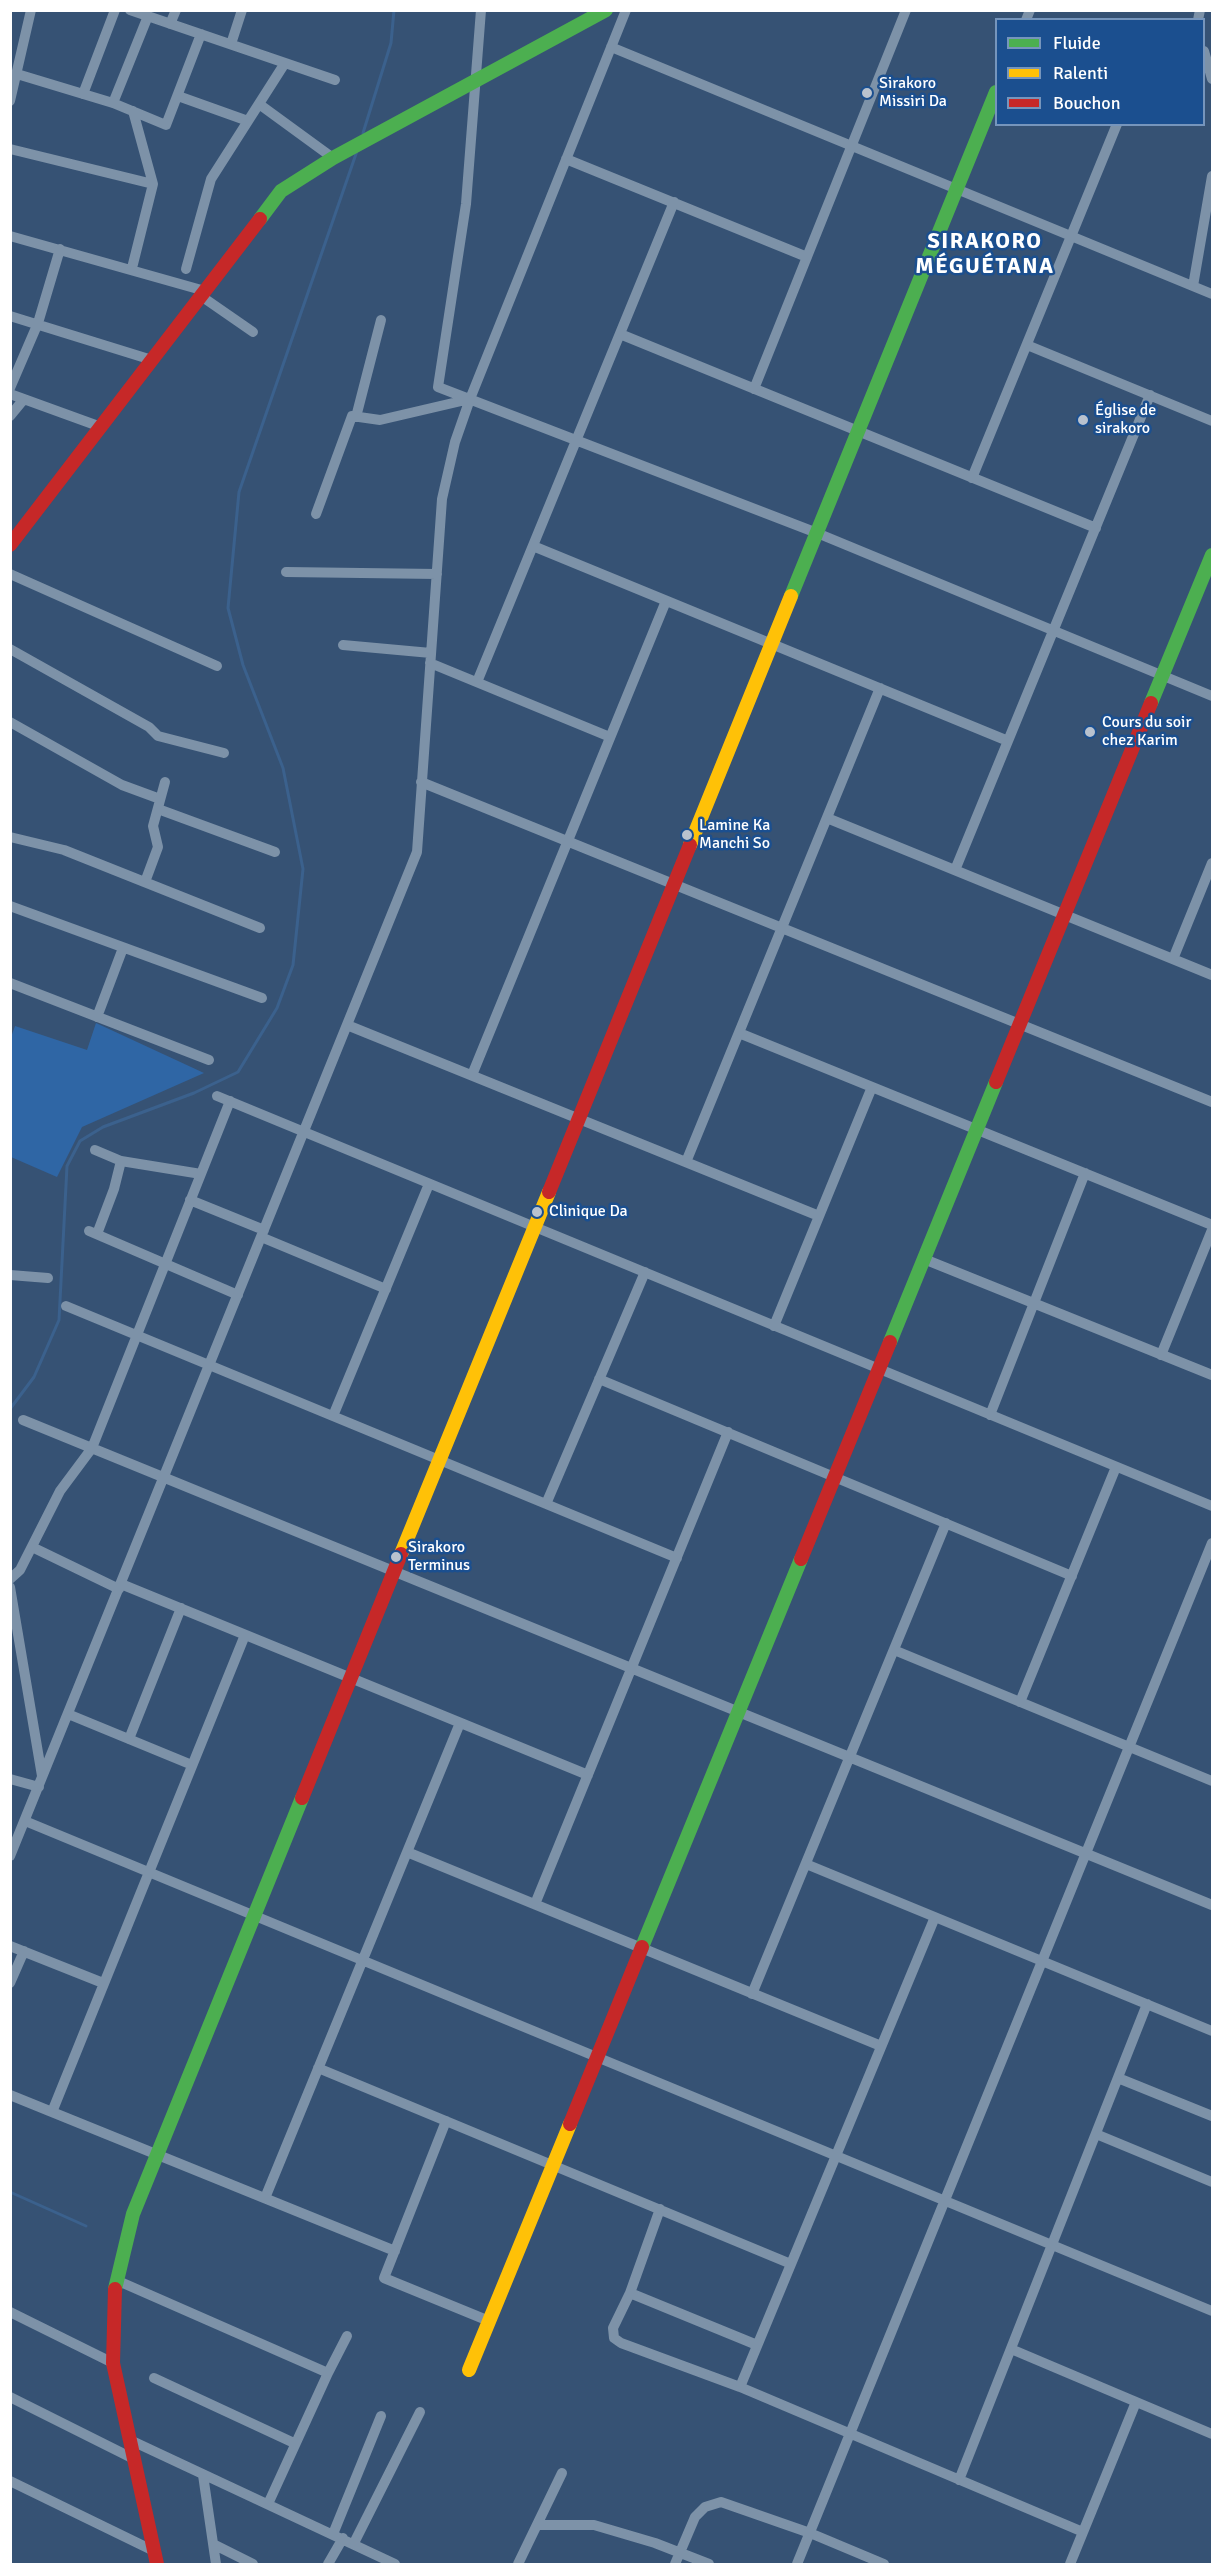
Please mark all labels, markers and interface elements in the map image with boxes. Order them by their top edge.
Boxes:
legend [995,18,1205,126]
text: Fluide [1053,32,1101,54]
text: Ralenti [1053,62,1108,84]
place label: Sirakoro Missiri Da [879,74,947,112]
marker: Sirakoro Missiri Da [860,86,874,100]
text: Bouchon [1053,92,1121,114]
district label: SIRAKORO MÉGUÉTANA [915,229,1055,280]
place label: Église de sirakoro [1095,401,1156,439]
marker: Église de sirakoro [1076,413,1090,427]
place label: Cours du soir chez Karim [1102,713,1191,751]
marker: Cours du soir chez Karim [1083,725,1097,739]
place label: Lamine Ka Manchi So [699,816,770,854]
marker: Lamine Ka Manchi So [680,828,694,842]
place label: Clinique Da [549,1202,628,1222]
marker: Clinique Da [530,1205,544,1219]
place label: Sirakoro Terminus [408,1538,470,1576]
marker: Sirakoro Terminus [389,1550,403,1564]

